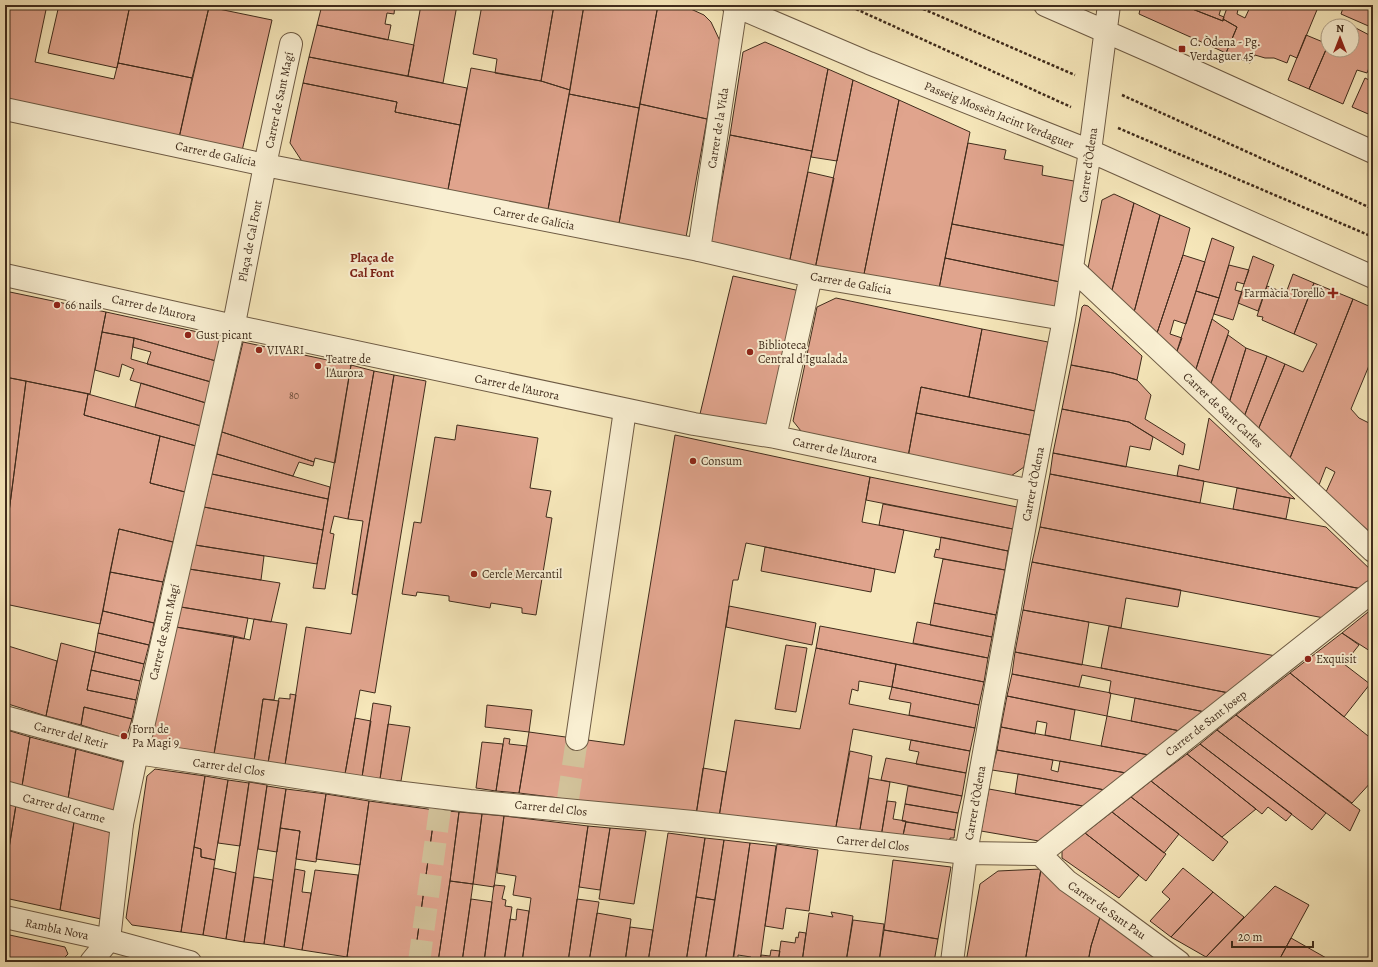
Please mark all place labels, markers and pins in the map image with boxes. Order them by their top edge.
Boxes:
place label: C. Òdena - Pg. Verdaguer 45 [1189,34,1261,64]
marker: C. Òdena - Pg. Verdaguer 45 [1177,44,1187,54]
place label: Farmàcia Torellò [1244,285,1325,301]
marker: Farmàcia Torellò [1328,288,1338,298]
place label: 66 nails [65,297,102,313]
marker: 66 nails [52,300,62,310]
place label: Gust picant [196,327,252,343]
marker: Gust picant [183,330,193,340]
place label: Biblioteca Central d'Igualada [758,337,848,367]
place label: VIVARI [266,342,304,358]
marker: VIVARI [254,345,264,355]
marker: Biblioteca Central d'Igualada [745,347,755,357]
place label: Teatre de l'Aurora [326,351,371,381]
marker: Teatre de l'Aurora [313,361,323,371]
place label: Consum [701,453,742,469]
marker: Consum [688,456,698,466]
place label: Cercle Mercantil [482,566,562,582]
marker: Cercle Mercantil [469,569,479,579]
place label: Exquisit [1316,651,1357,667]
marker: Exquisit [1303,654,1313,664]
place label: Forn de Pa Magi 9 [132,721,179,751]
marker: Forn de Pa Magi 9 [119,731,129,741]

